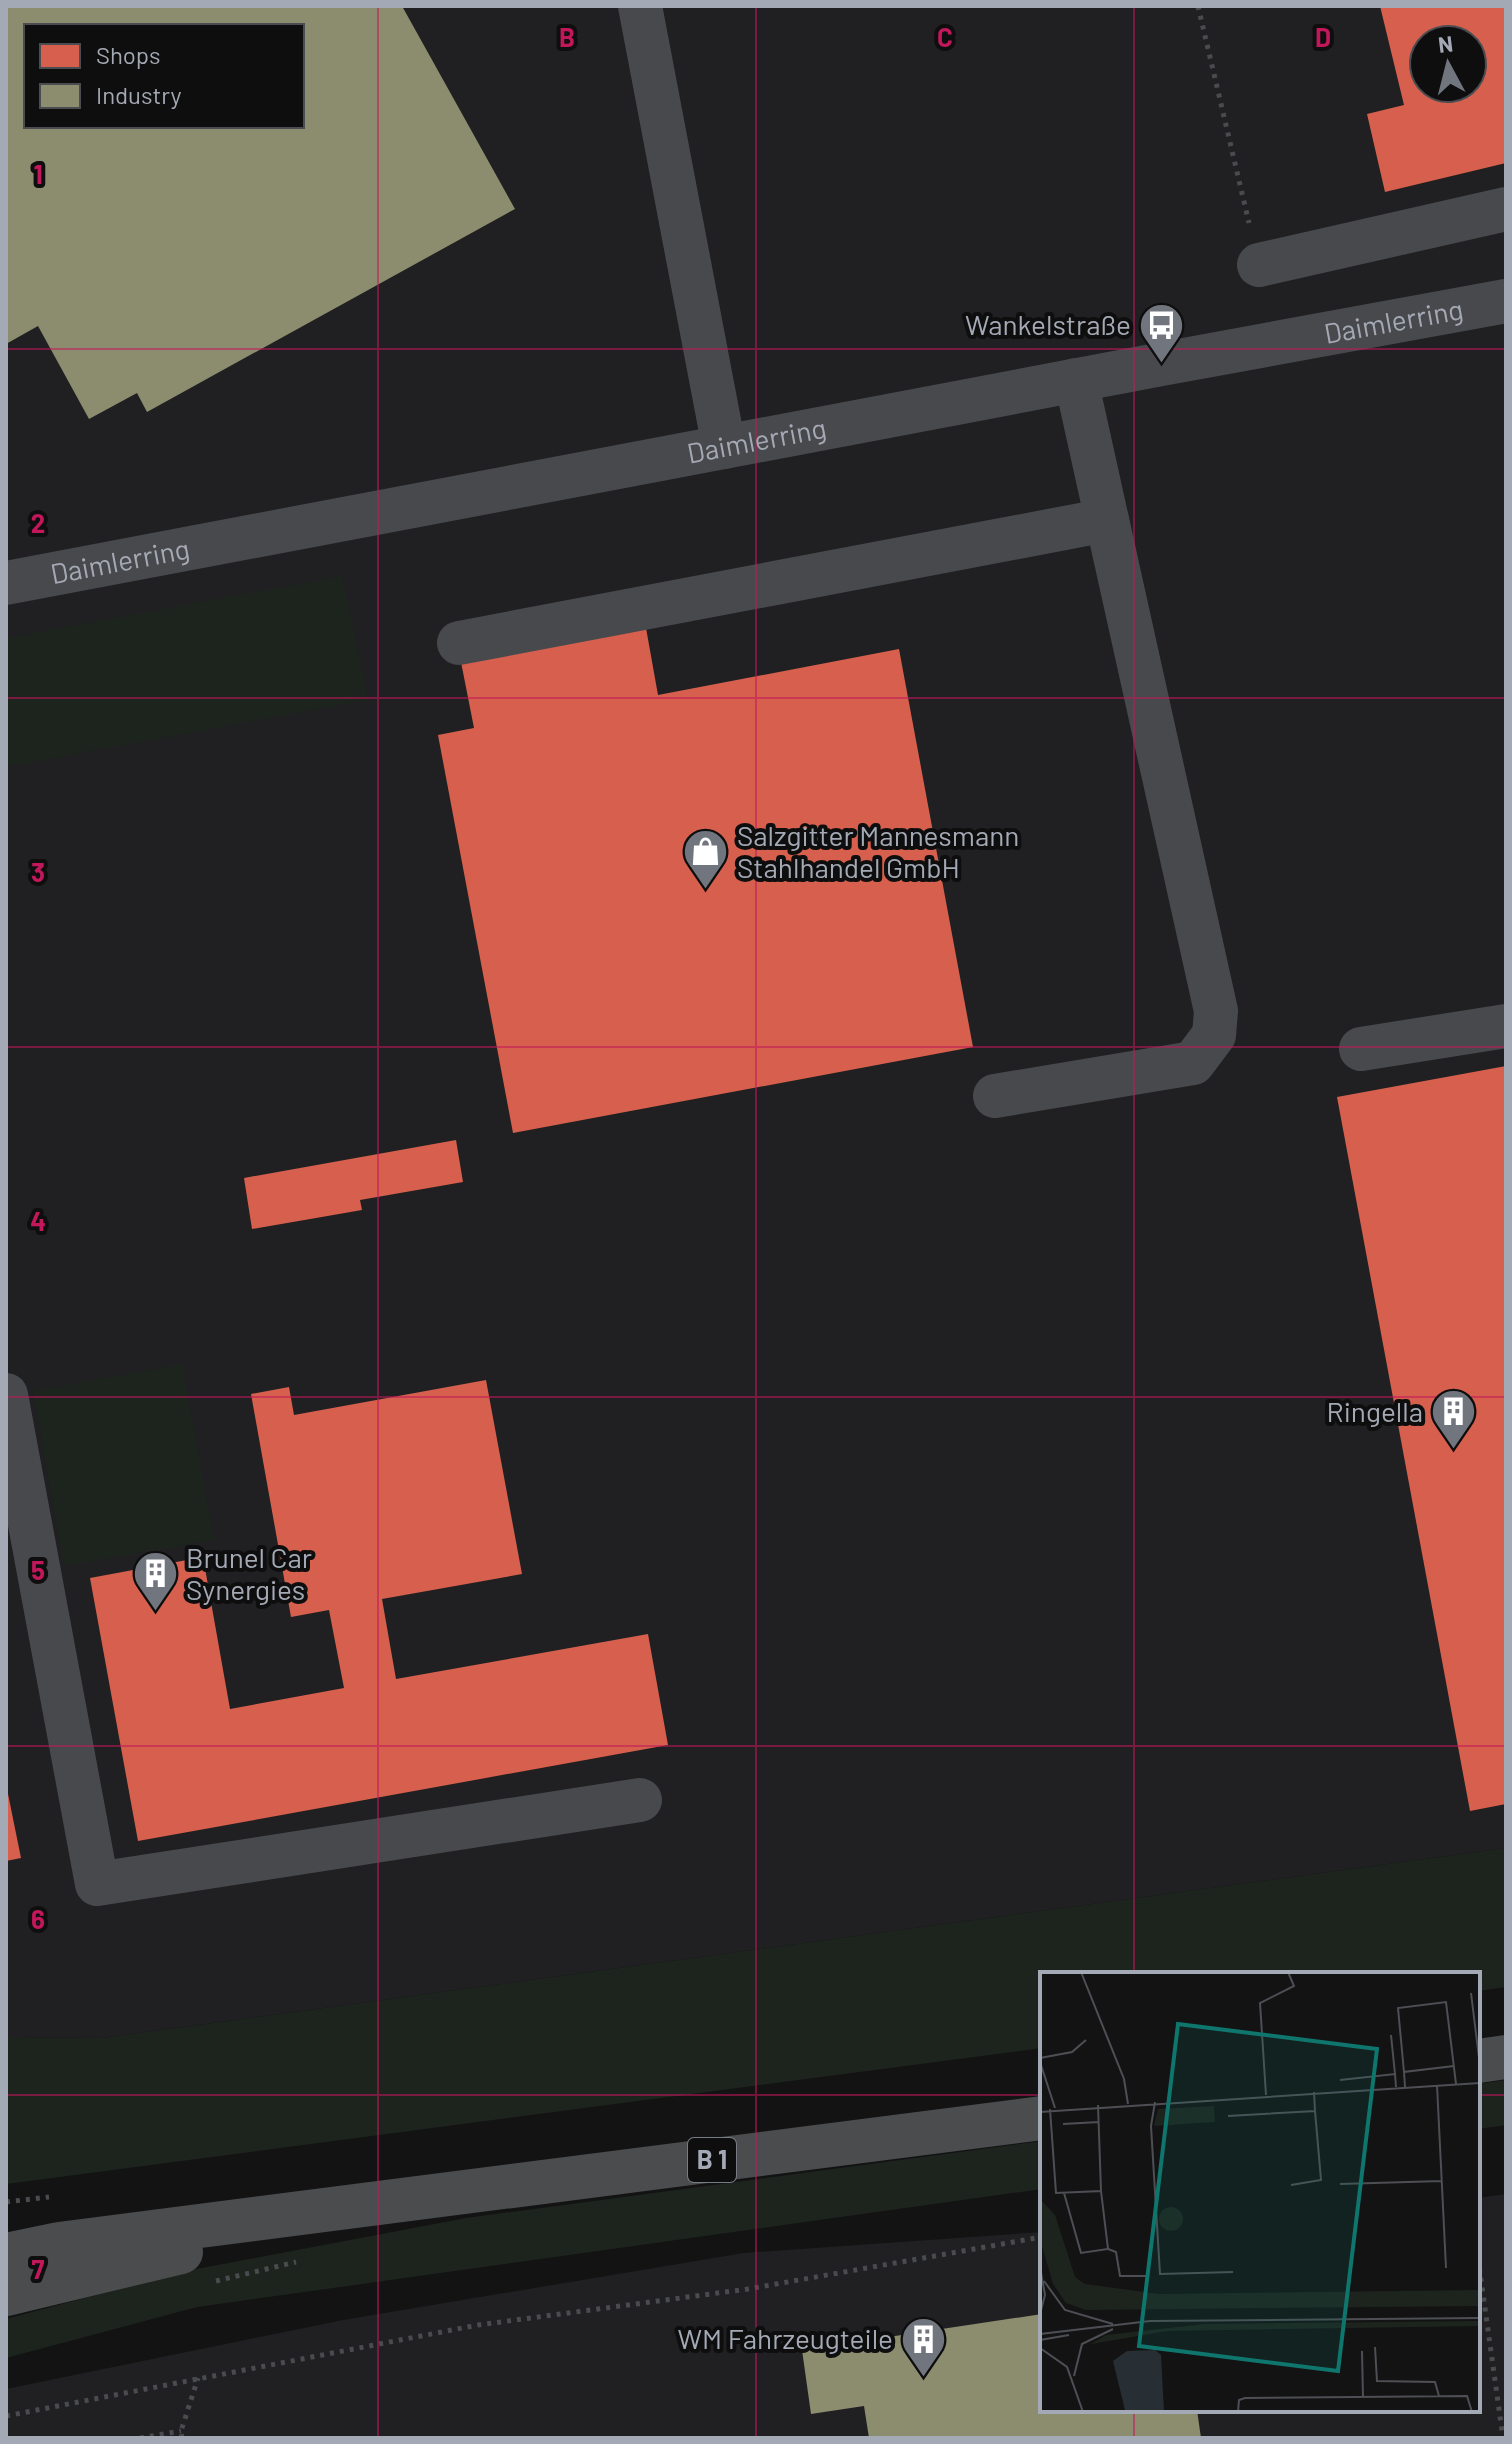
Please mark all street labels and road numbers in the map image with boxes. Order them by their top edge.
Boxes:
street label: Daimlerring [1321,291,1466,350]
street label: Daimlerring [684,410,829,470]
street label: Daimlerring [47,531,192,590]
road number: B 1 [688,2138,736,2182]

